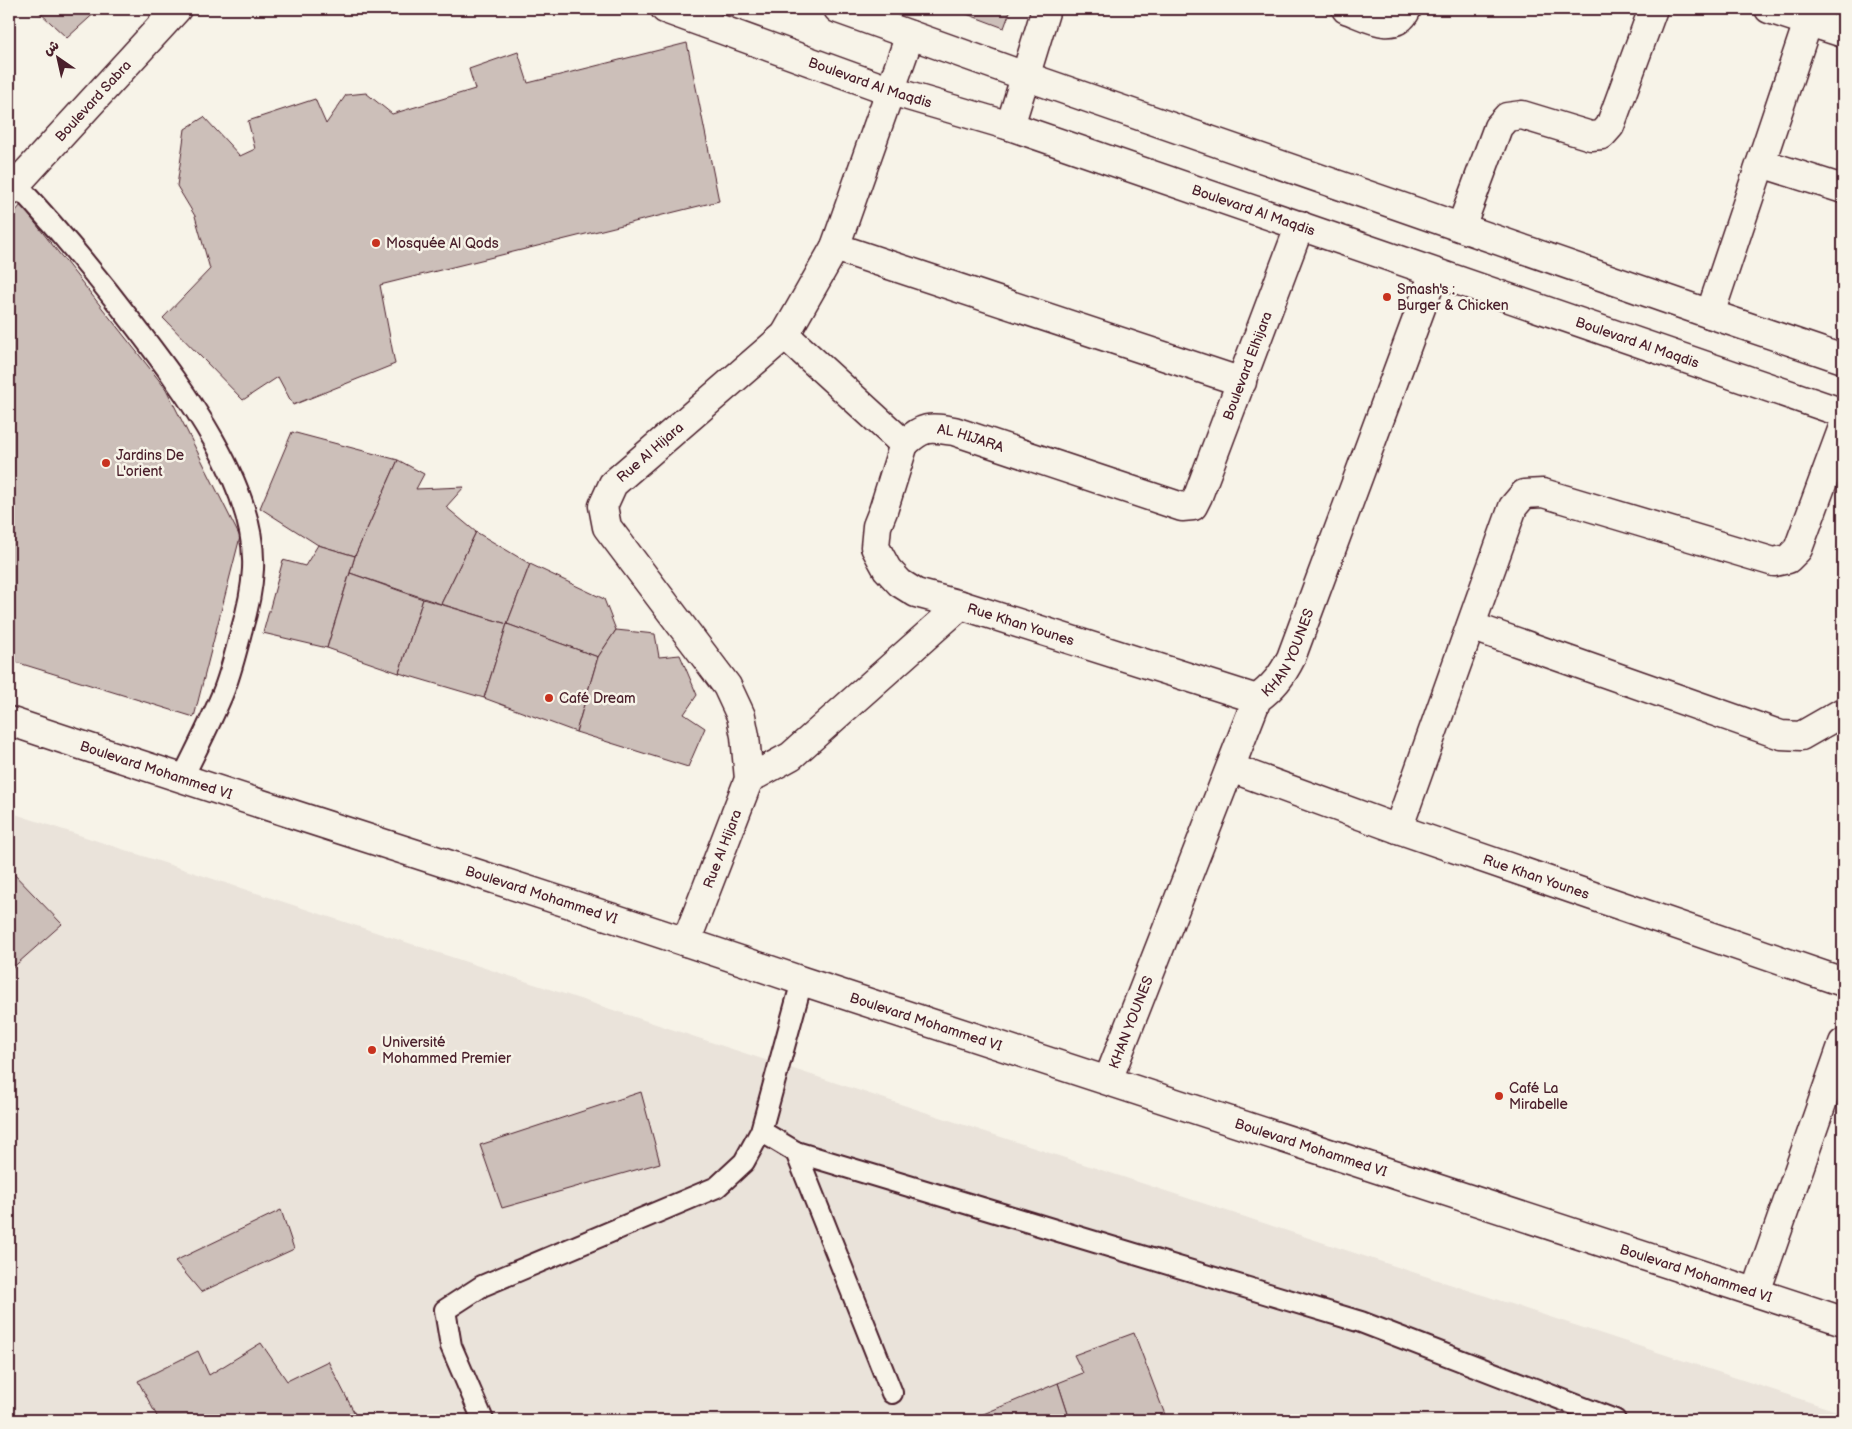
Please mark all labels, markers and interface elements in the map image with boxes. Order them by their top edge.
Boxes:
north arrow [32,32,82,82]
text: ش [40,36,62,59]
street label: Boulevard Al Maqdis [806,53,934,111]
street label: Boulevard Sabra [51,56,134,145]
street label: Boulevard Al Maqdis [1189,181,1318,239]
place label: Mosquée Al Qods [386,235,499,252]
marker: Mosquée Al Qods [370,237,382,249]
place label: Smash's : Burger & Chicken [1397,281,1509,314]
marker: Smash's : Burger & Chicken [1381,291,1393,303]
street label: Boulevard Elhijara [1219,309,1275,423]
street label: Boulevard Al Maqdis [1573,313,1701,371]
street label: Rue Al Hijara [613,418,687,486]
street label: AL HIJARA [936,420,1007,456]
place label: Jardins De L'orient [116,447,184,480]
marker: Jardins De L'orient [100,457,112,469]
street label: Rue Khan Younes [965,599,1076,649]
street label: KHAN YOUNES [1258,606,1317,700]
place label: Café Dream [559,690,636,707]
marker: Café Dream [543,692,555,704]
street label: Boulevard Mohammed VI [78,737,234,803]
street label: Rue Al Hijara [699,807,745,890]
street label: Rue Khan Younes [1481,850,1592,903]
street label: Boulevard Mohammed VI [463,862,620,927]
street label: KHAN YOUNES [1105,974,1156,1071]
street label: Boulevard Mohammed VI [848,989,1004,1054]
place label: Université Mohammed Premier [382,1034,512,1067]
marker: Université Mohammed Premier [366,1044,378,1056]
place label: Café La Mirabelle [1509,1080,1568,1113]
marker: Café La Mirabelle [1493,1090,1505,1102]
street label: Boulevard Mohammed VI [1233,1114,1389,1180]
street label: Boulevard Mohammed VI [1618,1240,1774,1306]

